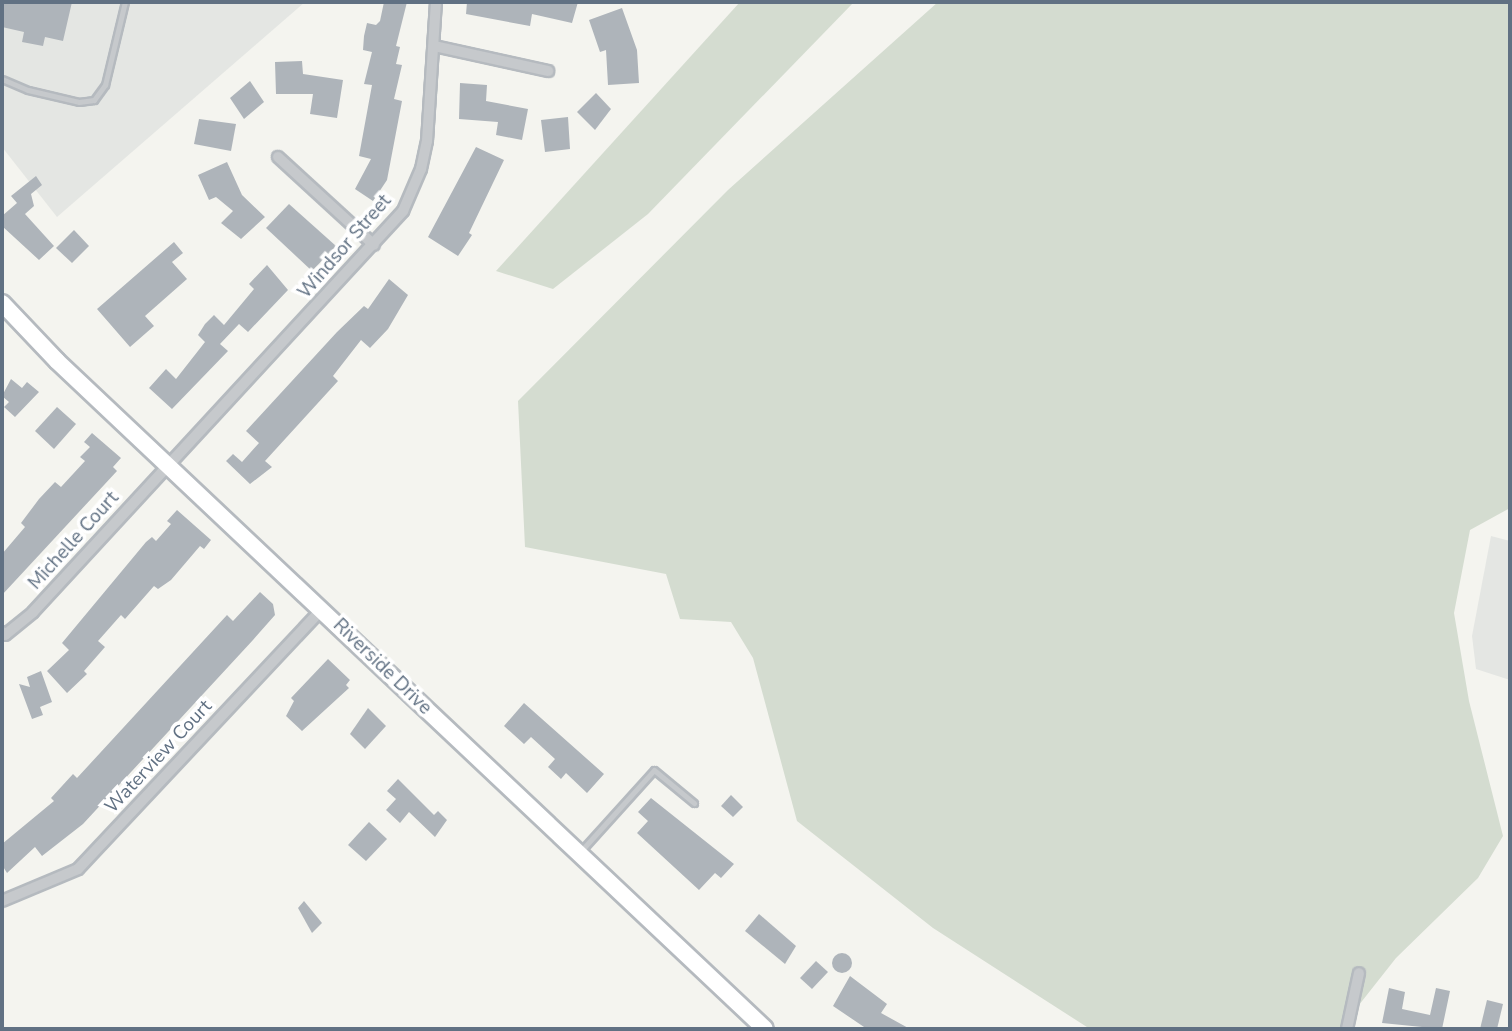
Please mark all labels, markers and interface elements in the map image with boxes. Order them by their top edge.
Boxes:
street label: Windsor Street [294,190,396,304]
street label: Michelle Court [24,487,124,595]
street label: Riverside Drive [328,614,436,720]
street label: Waterview Court [101,696,217,818]

